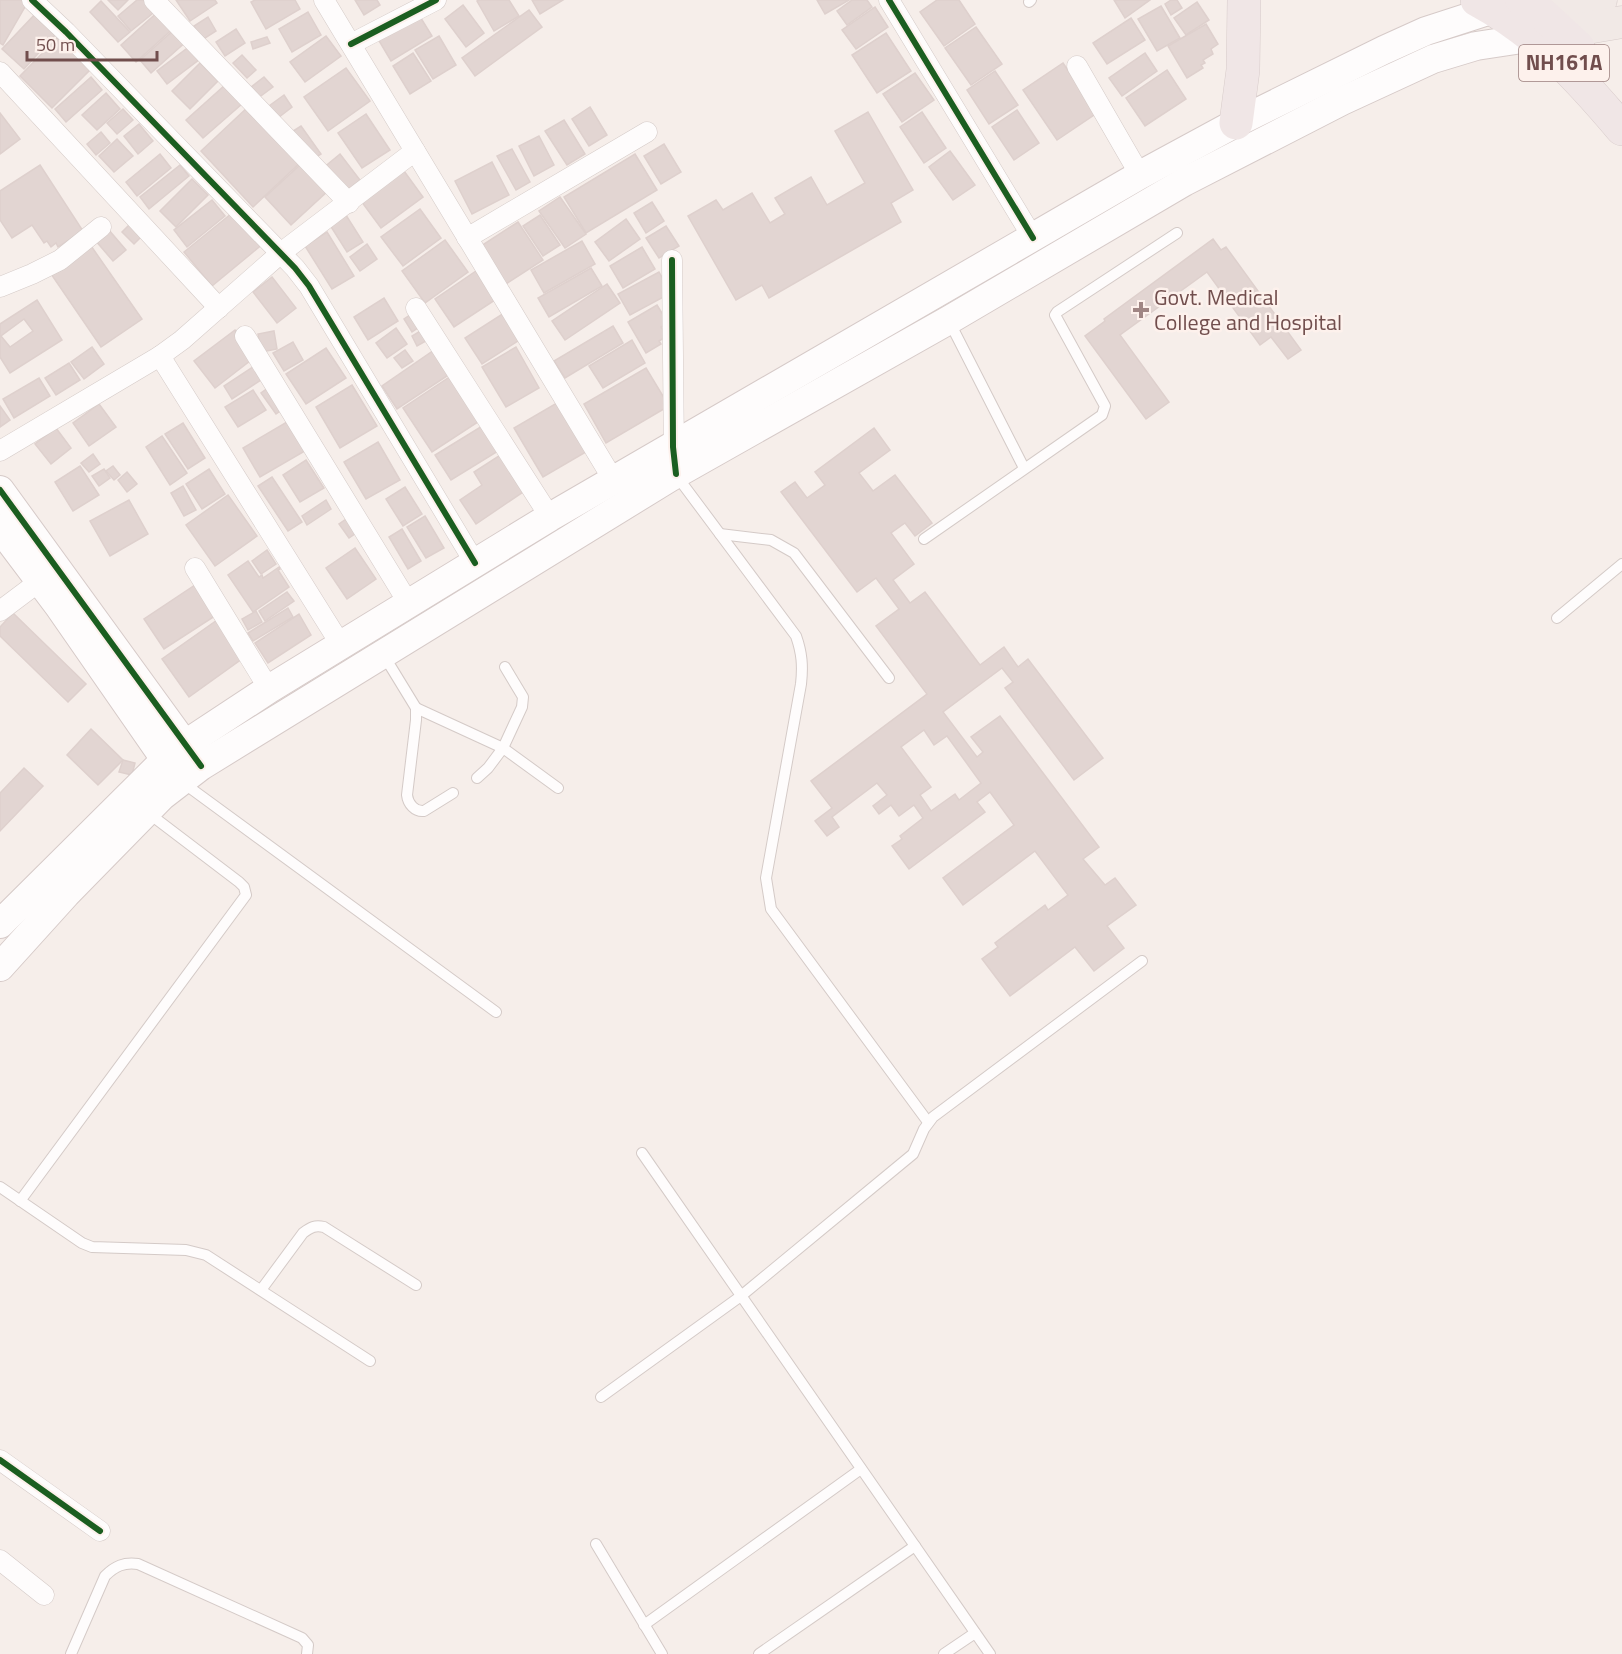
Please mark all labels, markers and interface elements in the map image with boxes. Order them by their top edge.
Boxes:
scale bar [27,24,158,62]
text: 50 m [36,31,75,58]
road number: NH161A [1519,45,1609,81]
place label: Govt. Medical College and Hospital [1154,280,1342,339]
marker: Govt. Medical College and Hospital [1132,301,1150,319]

